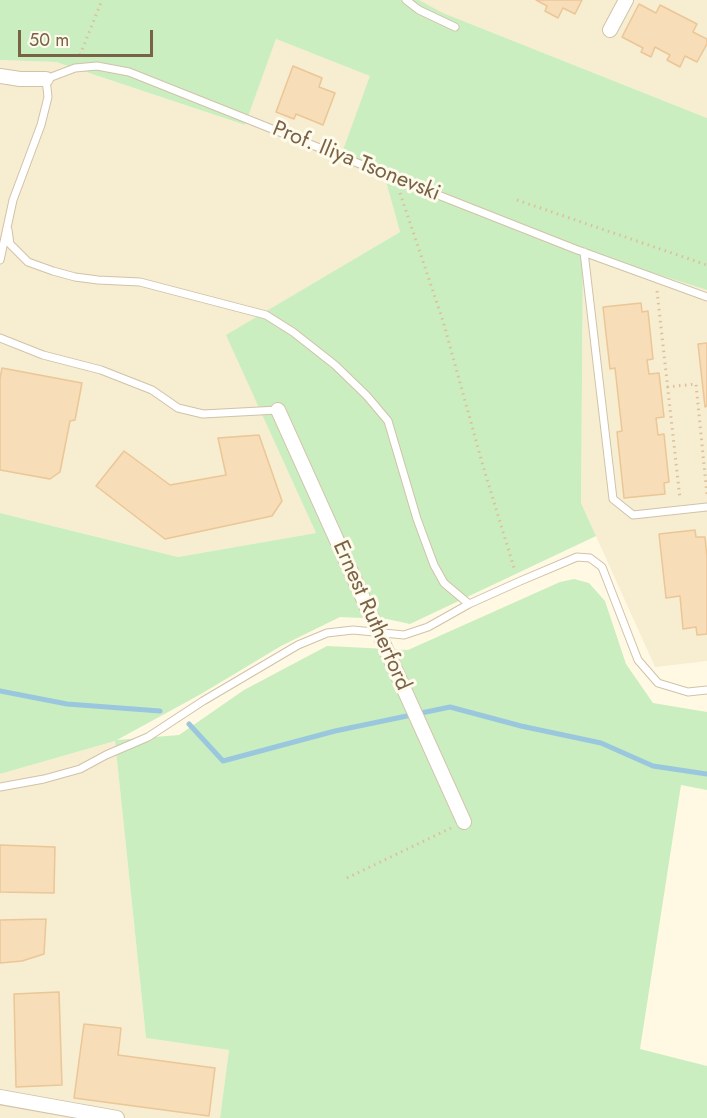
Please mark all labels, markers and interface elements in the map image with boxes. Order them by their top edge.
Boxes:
scale bar [21,18,156,56]
text: 50 m [29,27,69,53]
street label: Prof. Iliya Tsonevski [268,116,444,208]
street label: Ernest Rutherford [326,537,416,695]

